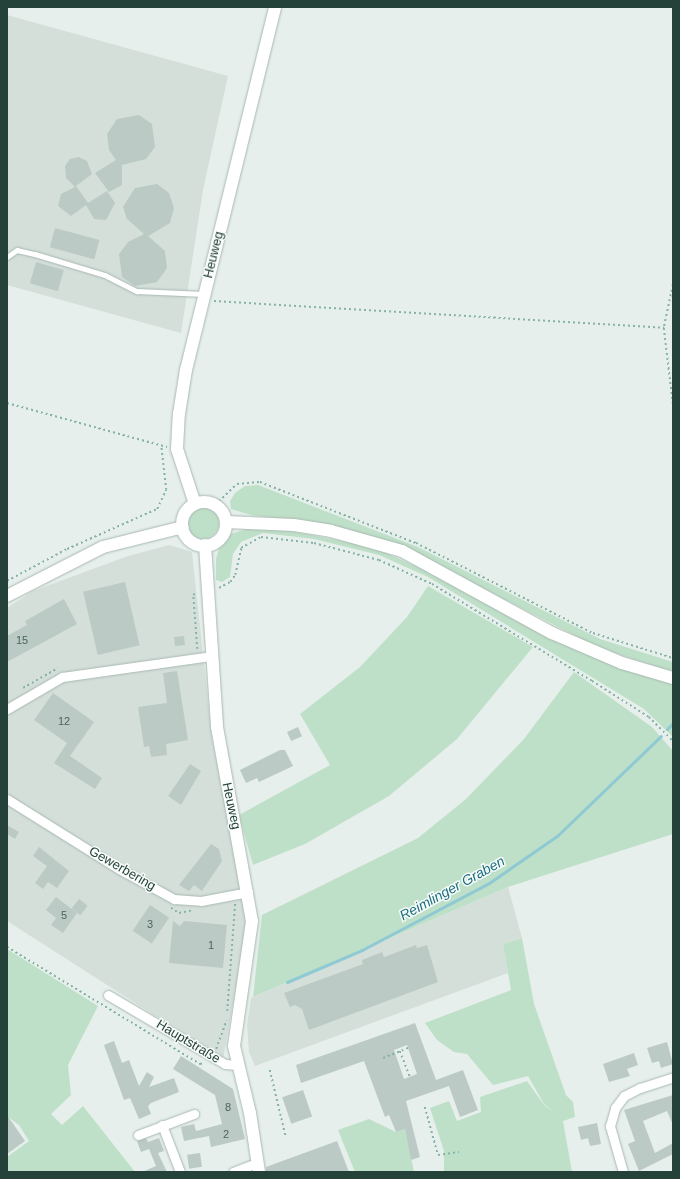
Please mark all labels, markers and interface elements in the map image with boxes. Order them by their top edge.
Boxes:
street label: Heuweg [201,230,227,280]
house number: 15 [16,633,28,647]
house number: 12 [58,714,70,728]
street label: Heuweg [218,781,244,831]
street label: Gewerbering [86,844,158,894]
water label: Reimlinger Graben [397,852,507,924]
house number: 5 [61,908,67,922]
house number: 3 [147,917,153,931]
house number: 1 [208,938,214,952]
street label: Hauptstraße [153,1017,223,1067]
house number: 8 [225,1100,231,1114]
house number: 2 [223,1127,229,1141]

